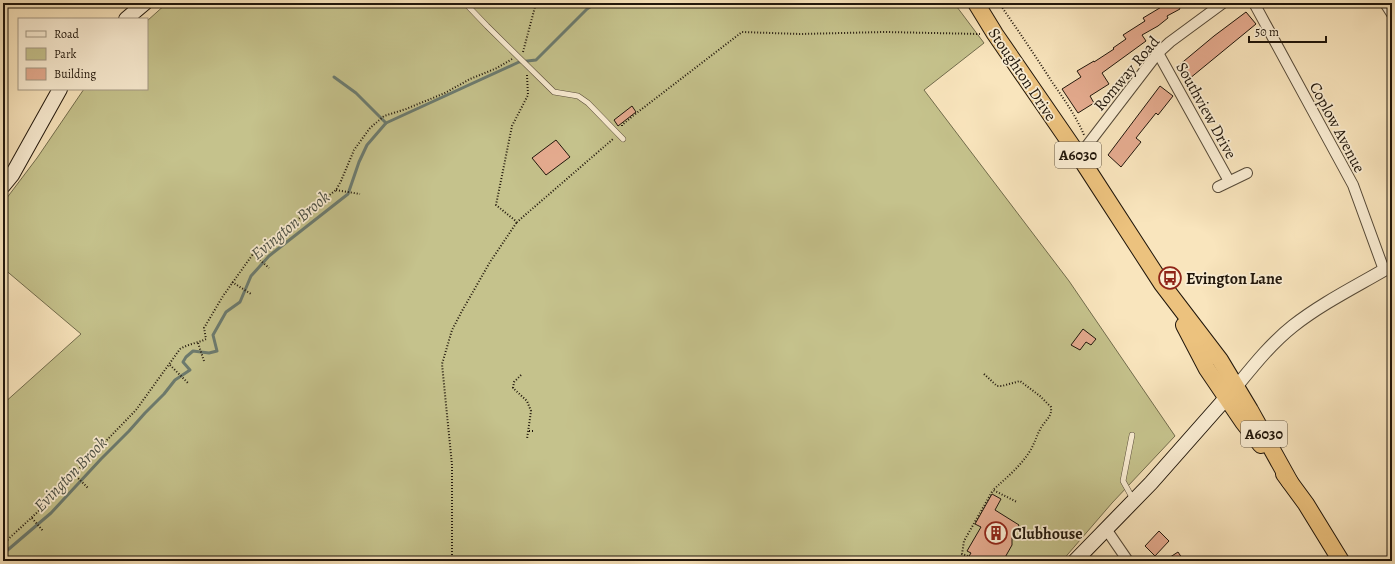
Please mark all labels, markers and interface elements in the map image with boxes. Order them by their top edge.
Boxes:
legend [18,18,148,90]
scale bar [1249,18,1326,44]
street label: Stoughton Drive [983,24,1062,126]
text: 50 m [1255,24,1279,40]
text: Road [54,26,80,42]
street label: Romway Road [1089,31,1165,116]
text: Park [54,46,77,62]
street label: Southview Drive [1170,58,1242,163]
text: Building [54,66,96,82]
street label: Coplow Avenue [1304,78,1370,177]
road number: A6030 [1055,142,1101,168]
water label: Evington Brook [246,185,335,265]
bus stop icon: Evington Lane [1157,265,1183,291]
place label: Evington Lane [1186,268,1282,290]
road number: A6030 [1241,421,1287,447]
water label: Evington Brook [29,431,112,517]
building icon: Clubhouse [983,520,1009,546]
place label: Clubhouse [1012,523,1083,545]

